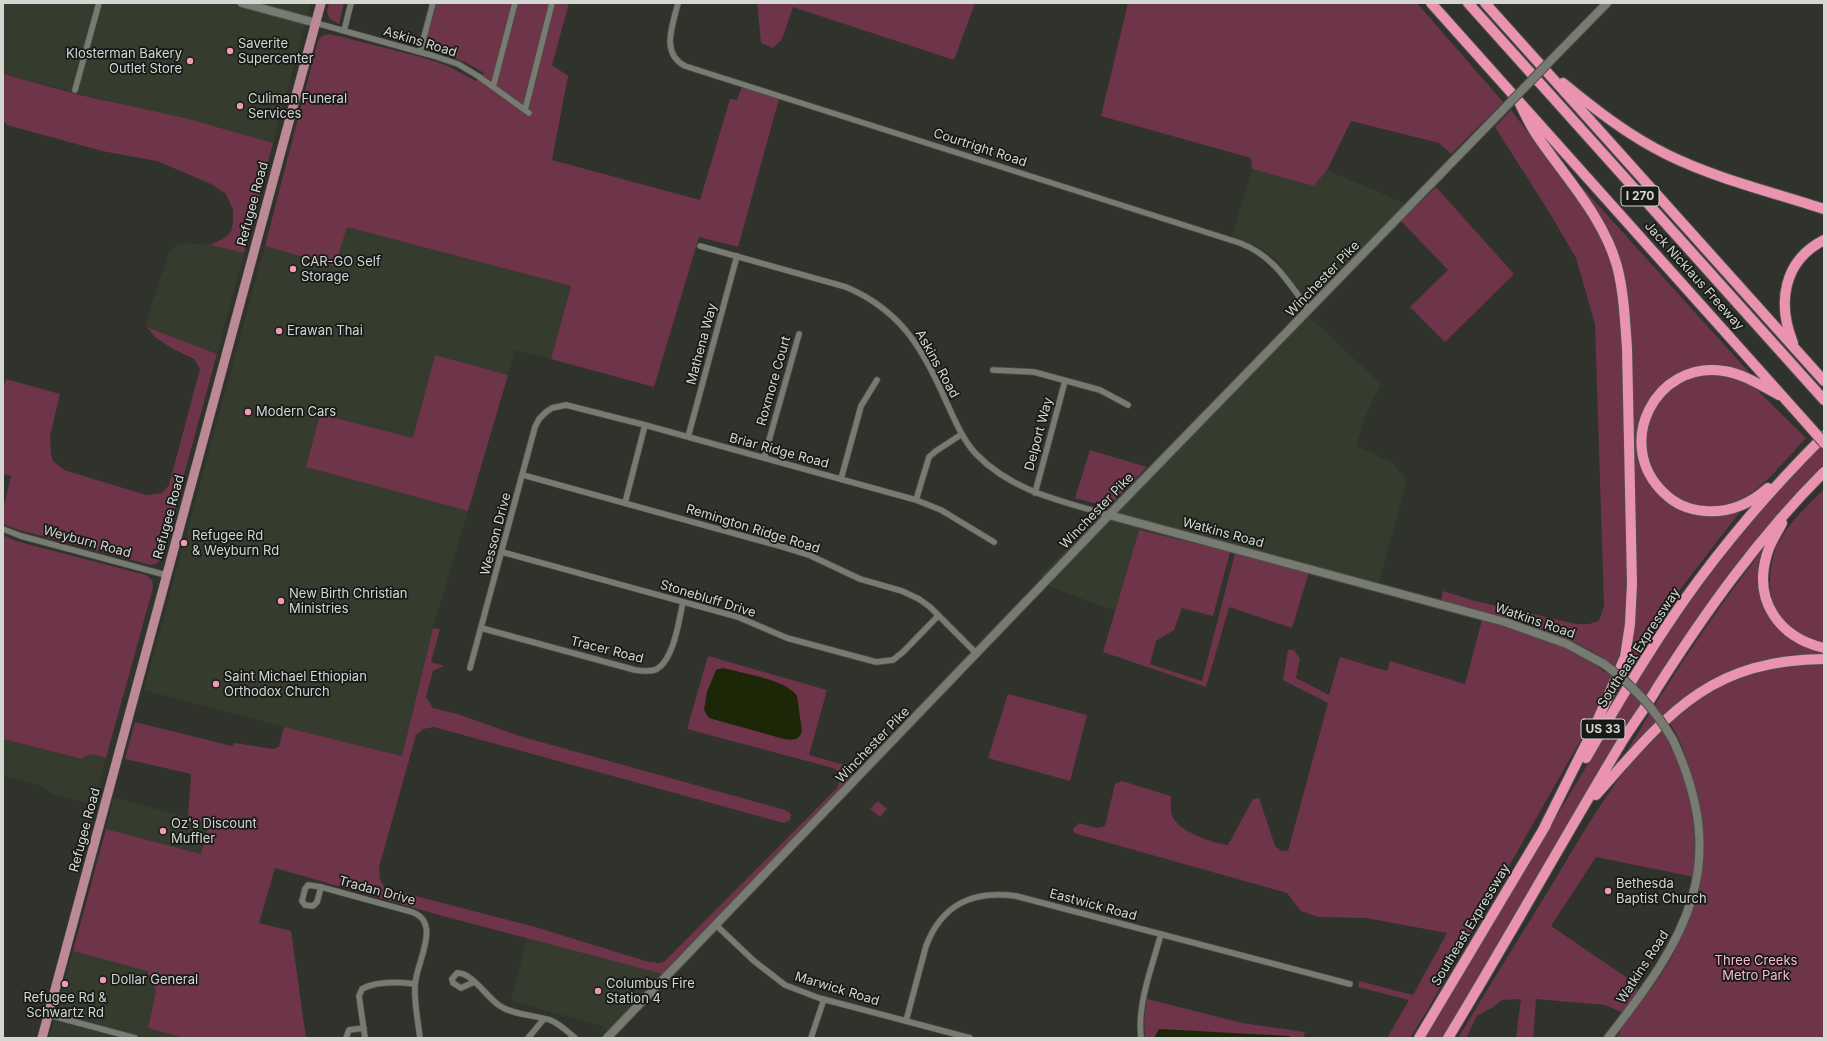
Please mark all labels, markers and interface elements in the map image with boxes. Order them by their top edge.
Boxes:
street label: Askins Road [382,23,458,61]
place label: Saverite Supercenter [238,36,314,67]
place label: Klosterman Bakery Outlet Store [66,46,182,77]
marker: Saverite Supercenter [225,46,235,56]
marker: Klosterman Bakery Outlet Store [185,56,195,66]
place label: Culiman Funeral Services [248,91,347,122]
marker: Culiman Funeral Services [235,101,245,111]
street label: Courtright Road [931,126,1029,170]
street label: Refugee Road [234,160,272,248]
road number: I 270 [1621,186,1659,206]
street label: Jack Nicklaus Freeway [1641,218,1747,334]
street label: Winchester Pike [1283,238,1363,320]
place label: CAR-GO Self Storage [301,254,381,285]
marker: CAR-GO Self Storage [288,264,298,274]
street label: Mathena Way [684,302,720,386]
place label: Erawan Thai [287,323,363,339]
marker: Erawan Thai [274,326,284,336]
street label: Askins Road [912,327,962,401]
street label: Roxmore Court [754,335,794,427]
street label: Delport Way [1022,396,1056,472]
place label: Modern Cars [256,404,336,420]
marker: Modern Cars [243,407,253,417]
street label: Briar Ridge Road [727,430,831,472]
street label: Winchester Pike [1057,470,1137,552]
street label: Refugee Road [150,473,188,561]
street label: Wesson Drive [477,491,515,577]
street label: Remington Ridge Road [684,501,822,557]
street label: Watkins Road [1181,515,1265,551]
street label: Weyburn Road [41,523,133,561]
place label: Refugee Rd & Weyburn Rd [192,528,279,559]
marker: Refugee Rd & Weyburn Rd [179,538,189,548]
street label: Stonebluff Drive [658,577,758,621]
street label: Southeast Expressway [1594,585,1684,711]
place label: New Birth Christian Ministries [289,586,407,617]
marker: New Birth Christian Ministries [276,596,286,606]
street label: Watkins Road [1493,600,1577,642]
street label: Tracer Road [569,633,645,667]
place label: Saint Michael Ethiopian Orthodox Church [224,669,367,700]
marker: Saint Michael Ethiopian Orthodox Church [211,679,221,689]
street label: Winchester Pike [833,704,913,786]
road number: US 33 [1581,719,1625,739]
street label: Refugee Road [66,786,104,874]
place label: Oz's Discount Muffler [171,816,257,847]
marker: Oz's Discount Muffler [158,826,168,836]
street label: Southeast Expressway [1428,861,1514,989]
street label: Tradan Drive [337,873,417,909]
place label: Bethesda Baptist Church [1616,876,1707,907]
street label: Eastwick Road [1048,886,1138,924]
marker: Bethesda Baptist Church [1603,886,1613,896]
street label: Watkins Road [1614,928,1672,1006]
park label: Three Creeks Metro Park [1715,953,1797,984]
street label: Marwick Road [793,969,881,1009]
place label: Dollar General [111,972,198,988]
marker: Dollar General [98,975,108,985]
place label: Columbus Fire Station 4 [606,976,695,1007]
marker: Refugee Rd & Schwartz Rd [60,979,70,989]
marker: Columbus Fire Station 4 [593,986,603,996]
place label: Refugee Rd & Schwartz Rd [23,990,107,1021]

